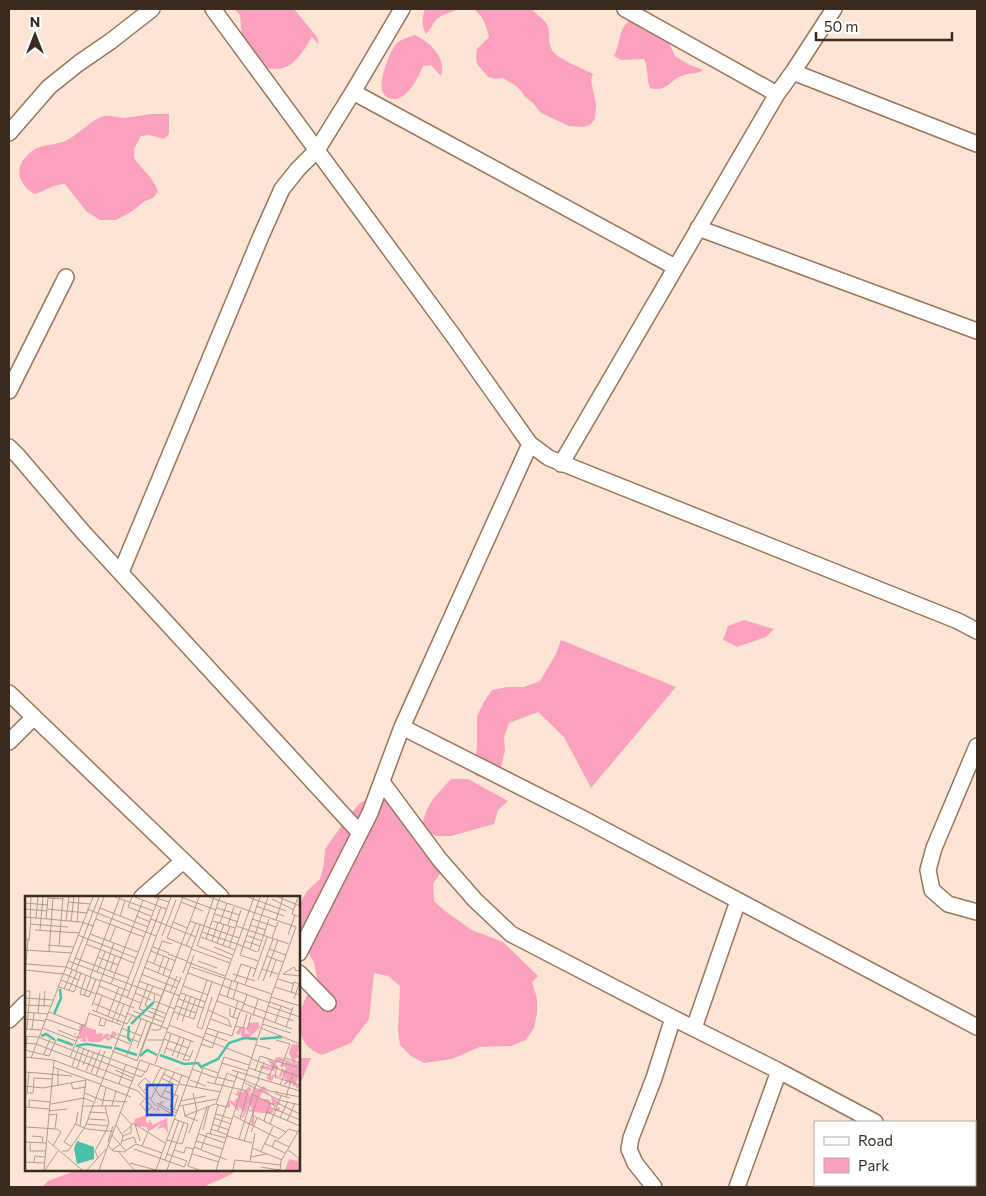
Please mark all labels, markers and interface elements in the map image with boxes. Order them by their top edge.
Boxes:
north arrow [10,10,60,60]
scale bar [816,10,952,42]
text: N [30,13,40,30]
text: 50 m [824,17,858,35]
inset map [25,896,300,1171]
legend [814,1121,976,1186]
text: Road [858,1131,893,1149]
text: Park [858,1156,889,1174]

